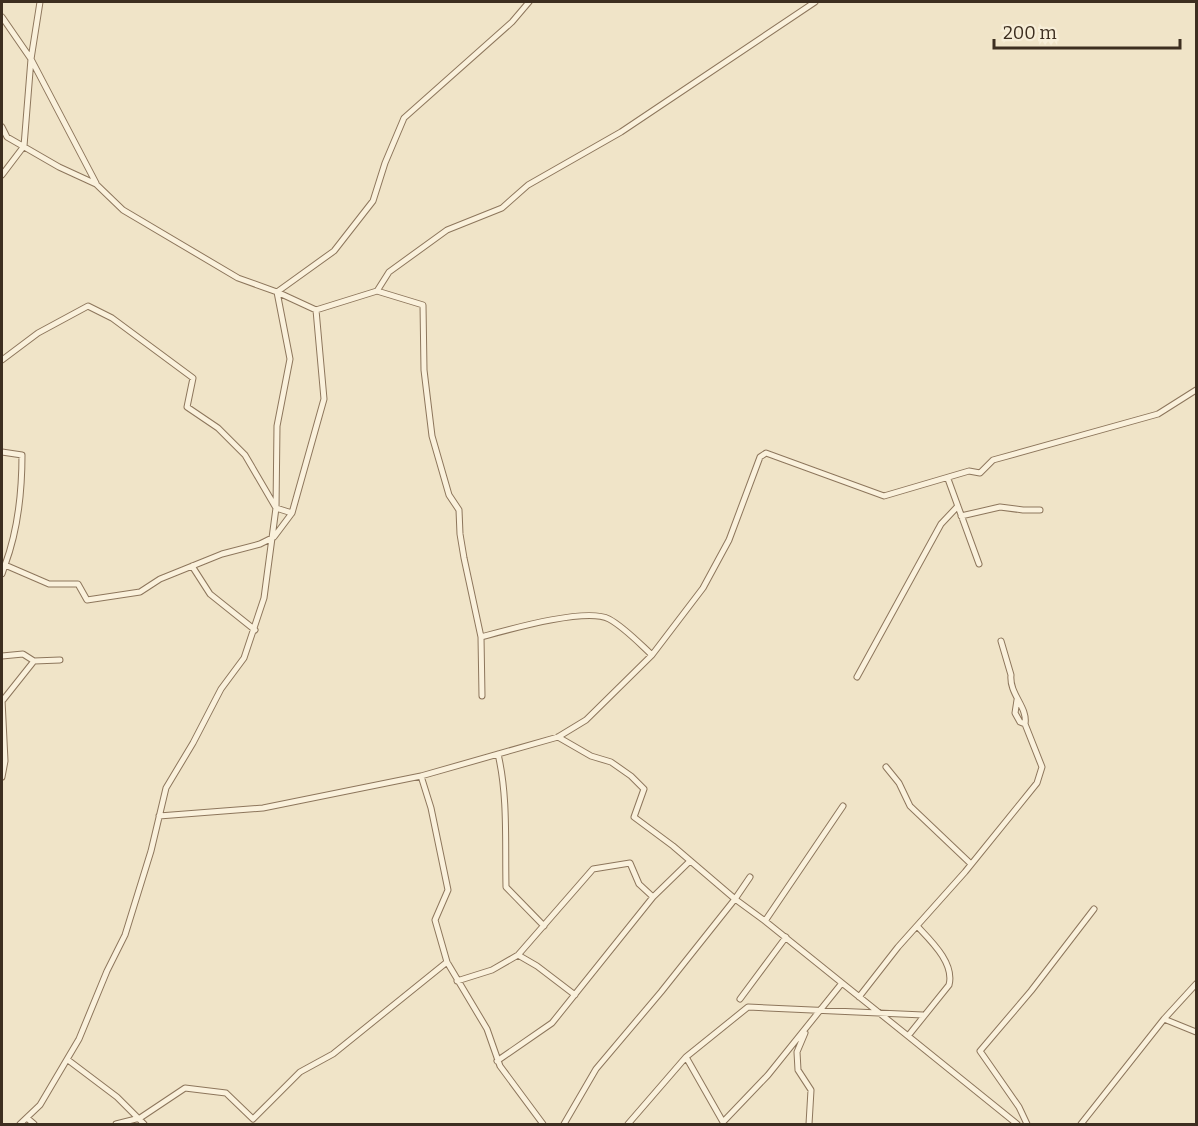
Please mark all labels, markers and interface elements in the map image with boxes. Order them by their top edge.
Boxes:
scale bar [994,12,1180,50]
text: 200 m [1003,22,1057,44]

